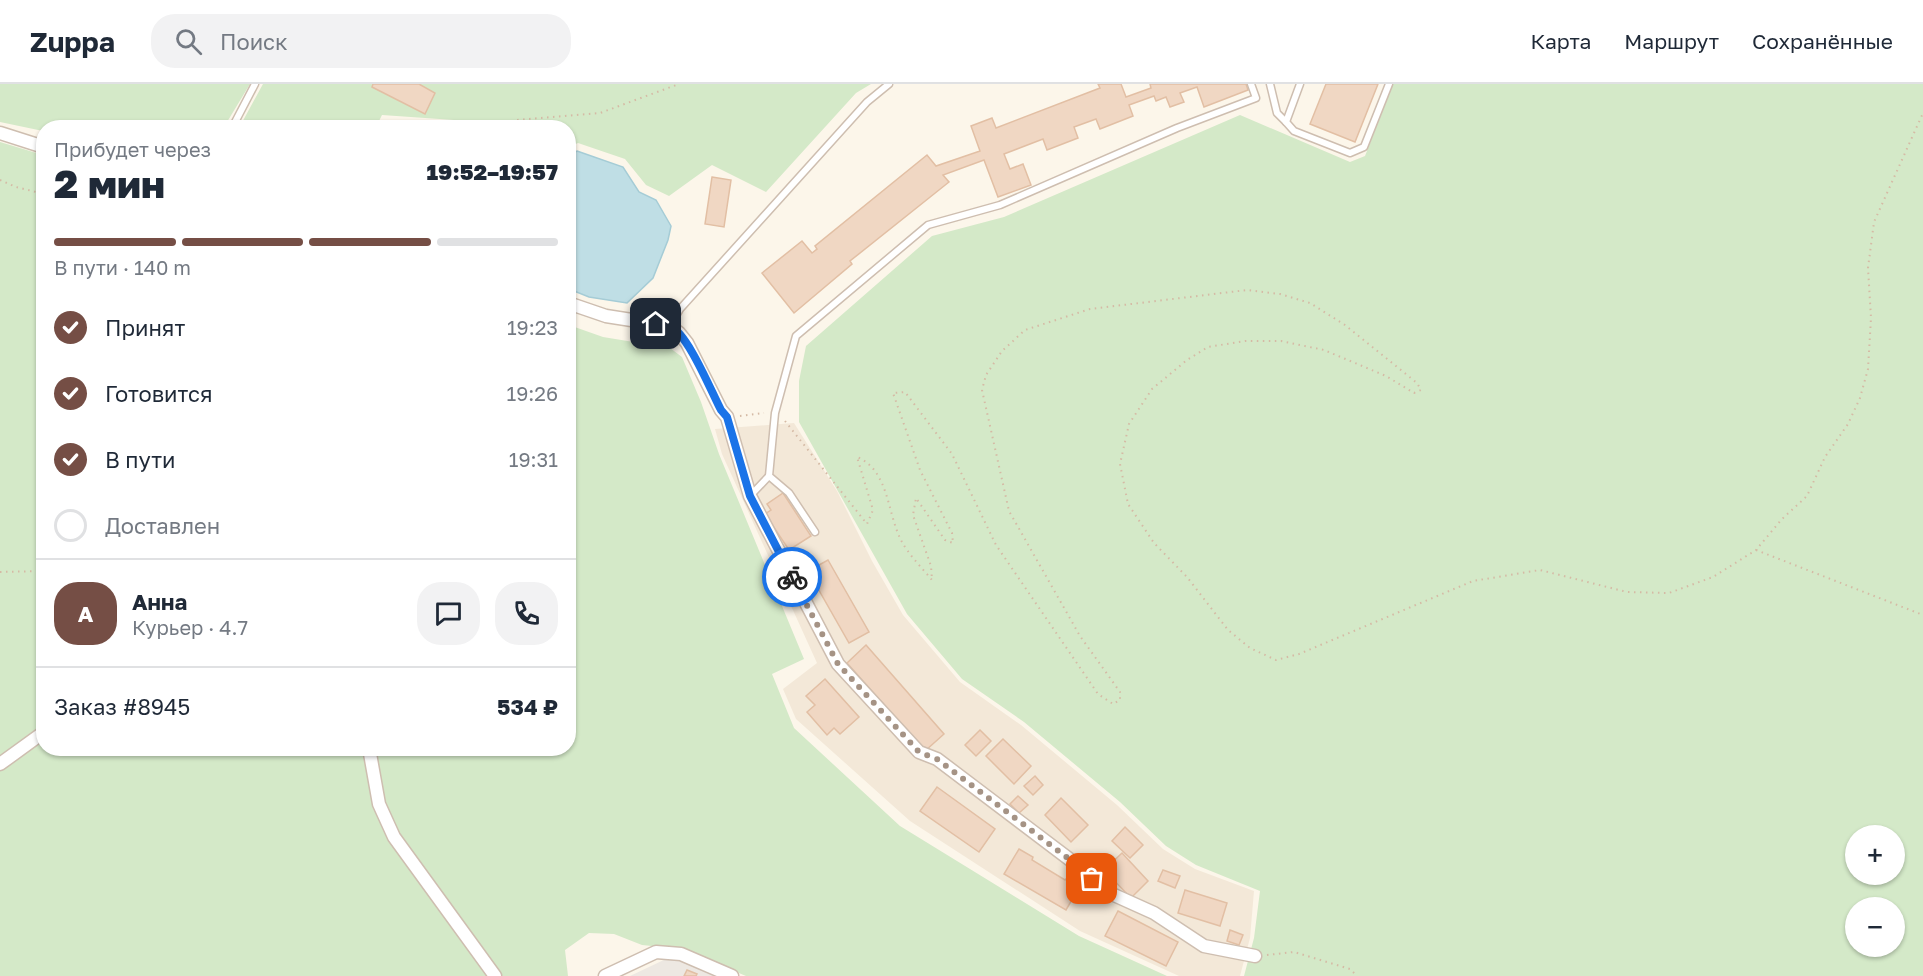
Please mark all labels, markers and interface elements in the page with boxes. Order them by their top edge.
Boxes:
search box [151,14,571,68]
text: Zuppa [30,25,115,58]
icon: search [172,25,205,58]
text: Поиск [220,28,288,55]
text: Карта [1530,28,1591,54]
text: Маршрут [1624,28,1719,54]
text: Сохранённые [1752,28,1893,54]
text: Прибудет через [54,137,211,161]
text: 19:52–19:57 [426,158,558,185]
text: 2 мин [54,160,165,207]
text: В пути · 140 m [54,255,191,279]
pin [630,298,681,349]
icon: home [639,307,672,340]
icon: check [54,311,87,344]
text: Принят [105,314,185,341]
text: 19:23 [507,315,558,339]
icon: check [54,377,87,410]
text: Готовится [105,380,213,407]
text: 19:26 [507,381,558,405]
icon: check [54,443,87,476]
text: В пути [105,446,175,473]
text: 19:31 [509,447,558,471]
text: Доставлен [105,512,220,539]
courier [762,547,822,607]
icon: bike [776,561,809,594]
button: chat [417,582,480,645]
button: phone [495,582,558,645]
text: Анна [132,588,187,615]
text: А [78,600,93,627]
text: Курьер · 4.7 [132,615,248,639]
text: Заказ #8945 [54,693,190,720]
text: 534 ₽ [497,693,558,720]
map controls [1845,825,1905,957]
button: + [1845,825,1905,885]
pin [1066,853,1117,904]
icon: bag [1075,862,1108,895]
button: − [1845,897,1905,957]

